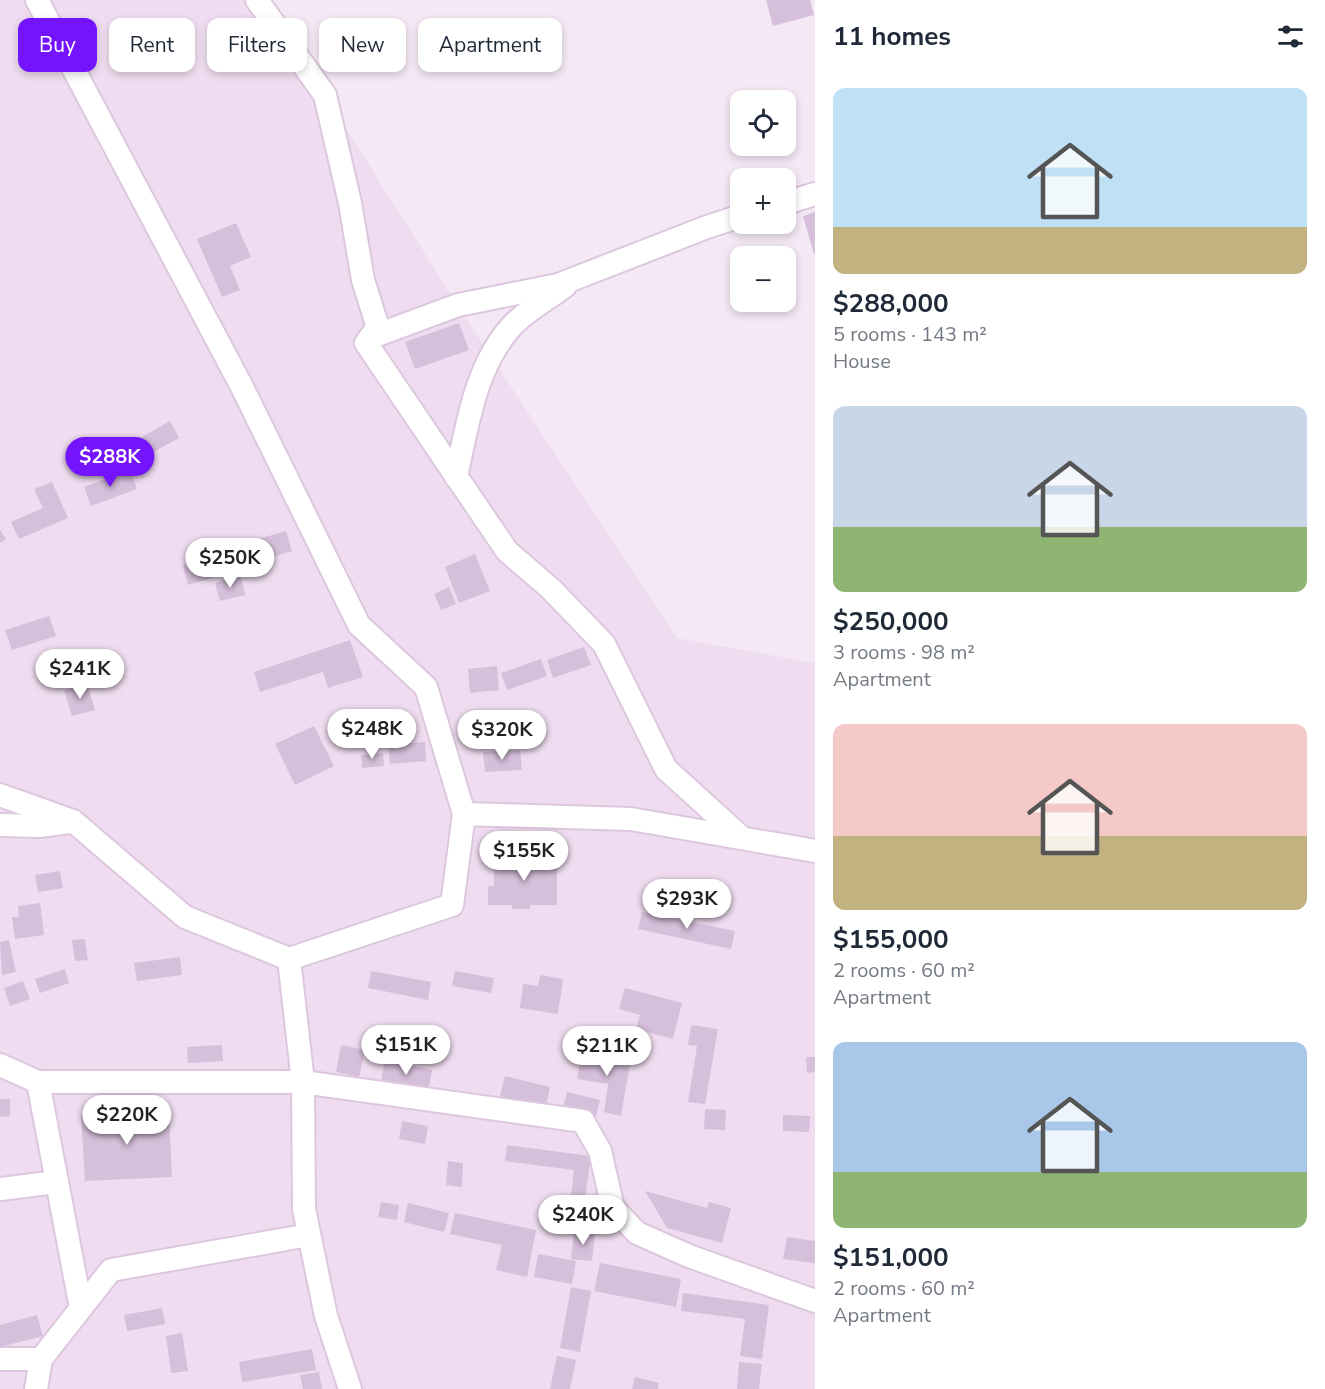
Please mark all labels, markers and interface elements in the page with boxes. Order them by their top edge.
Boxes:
chip: Buy [18,18,97,72]
chip: Rent [109,18,195,72]
chip: Filters [207,18,307,72]
chip: New [319,18,406,72]
chip: Apartment [418,18,562,72]
text: 11 homes [833,19,951,54]
icon: filters [1274,20,1307,53]
map controls [730,90,796,312]
button: locate [730,90,796,156]
icon: home [1016,127,1124,235]
button: + [730,168,796,234]
button: − [730,246,796,312]
text: $288,000 [833,286,949,321]
text: 5 rooms · 143 m² [833,321,987,348]
text: House [833,348,891,375]
pin: $288K [68,437,152,488]
text: $288K [79,443,141,470]
icon: home [1016,445,1124,553]
pin: $250K [188,538,272,589]
text: $250K [199,544,261,571]
text: $250,000 [833,604,949,639]
text: 3 rooms · 98 m² [833,639,975,666]
pin: $241K [38,649,122,700]
text: $241K [49,655,111,682]
text: Apartment [833,666,931,693]
pin: $248K [330,709,414,760]
pin: $320K [460,710,544,761]
text: $248K [341,715,403,742]
text: $320K [471,716,533,743]
icon: home [1016,763,1124,871]
pin: $155K [482,831,566,882]
text: $155K [493,837,555,864]
pin: $293K [645,879,729,930]
text: $293K [656,885,718,912]
text: $155,000 [833,922,949,957]
text: 2 rooms · 60 m² [833,957,975,984]
text: Apartment [833,984,931,1011]
pin: $151K [364,1025,448,1076]
pin: $211K [565,1026,649,1077]
text: $151K [375,1031,437,1058]
text: $211K [576,1032,638,1059]
icon: home [1016,1081,1124,1189]
pin: $220K [85,1095,169,1146]
text: $220K [96,1101,158,1128]
pin: $240K [541,1195,625,1246]
text: $240K [552,1201,614,1228]
text: $151,000 [833,1240,949,1275]
text: 2 rooms · 60 m² [833,1275,975,1302]
text: Apartment [833,1302,931,1329]

